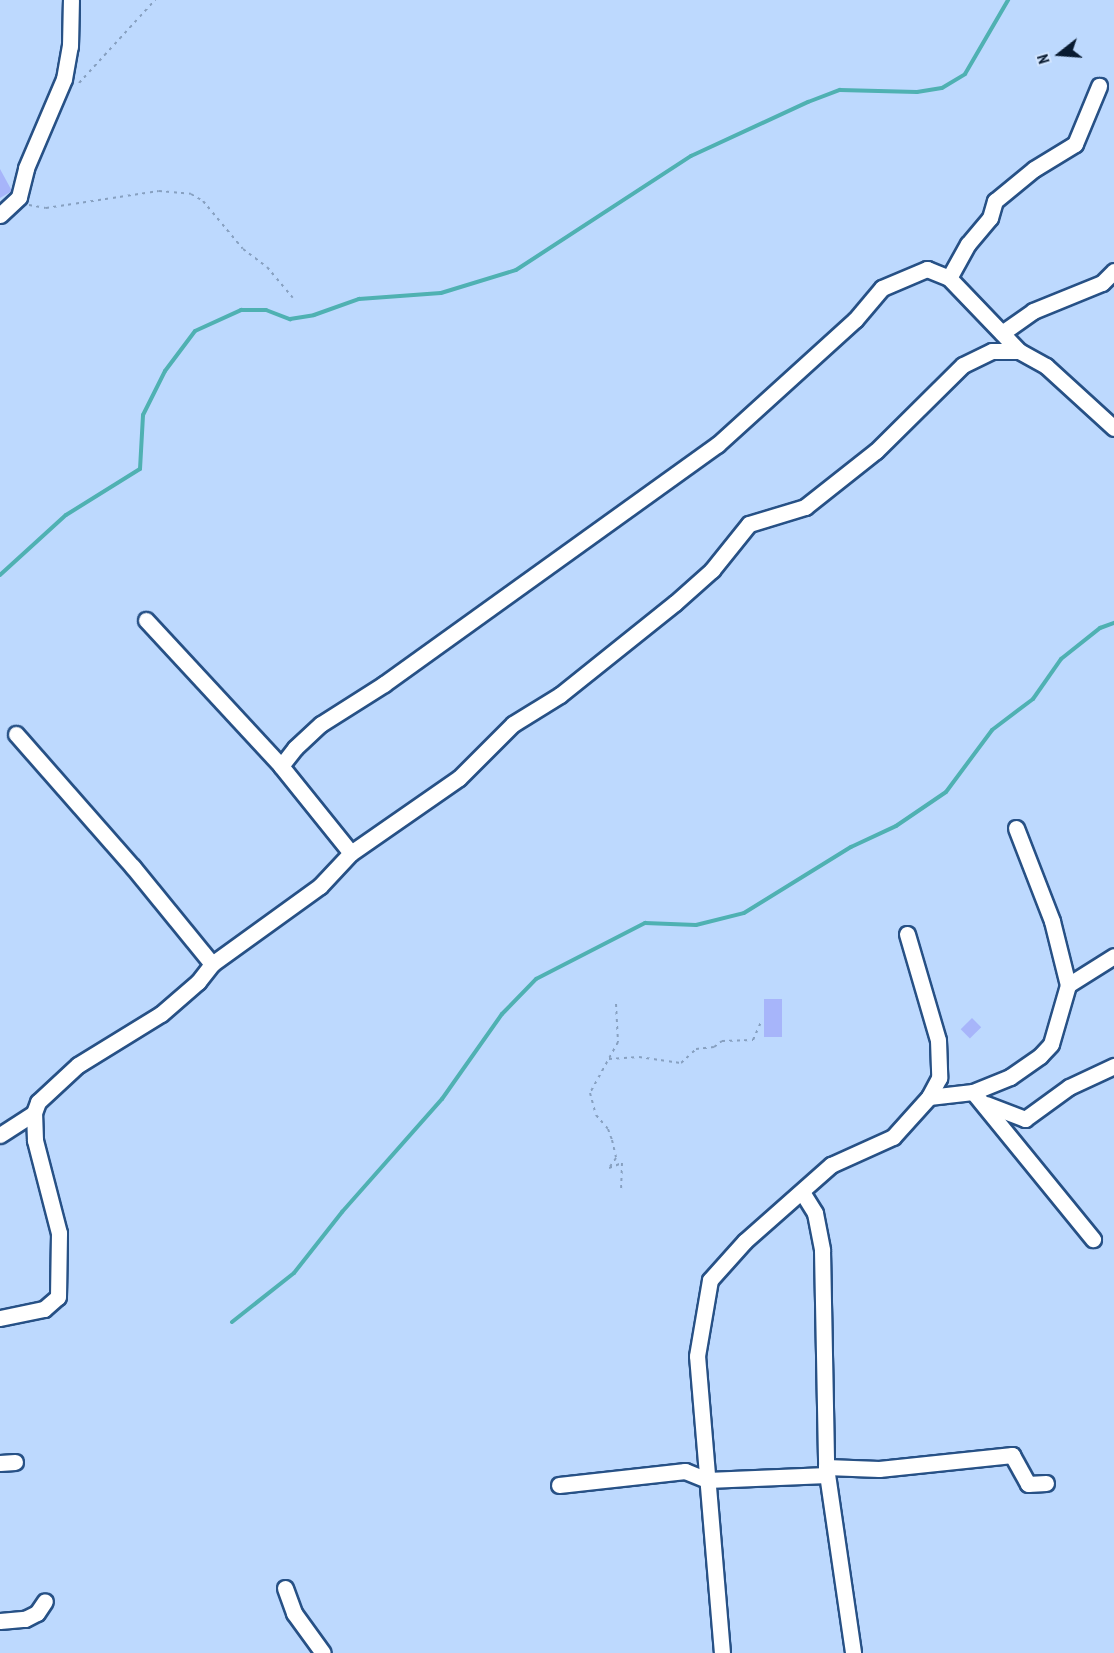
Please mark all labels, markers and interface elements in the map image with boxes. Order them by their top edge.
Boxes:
north arrow [1030,24,1090,84]
text: N [1032,52,1054,66]

